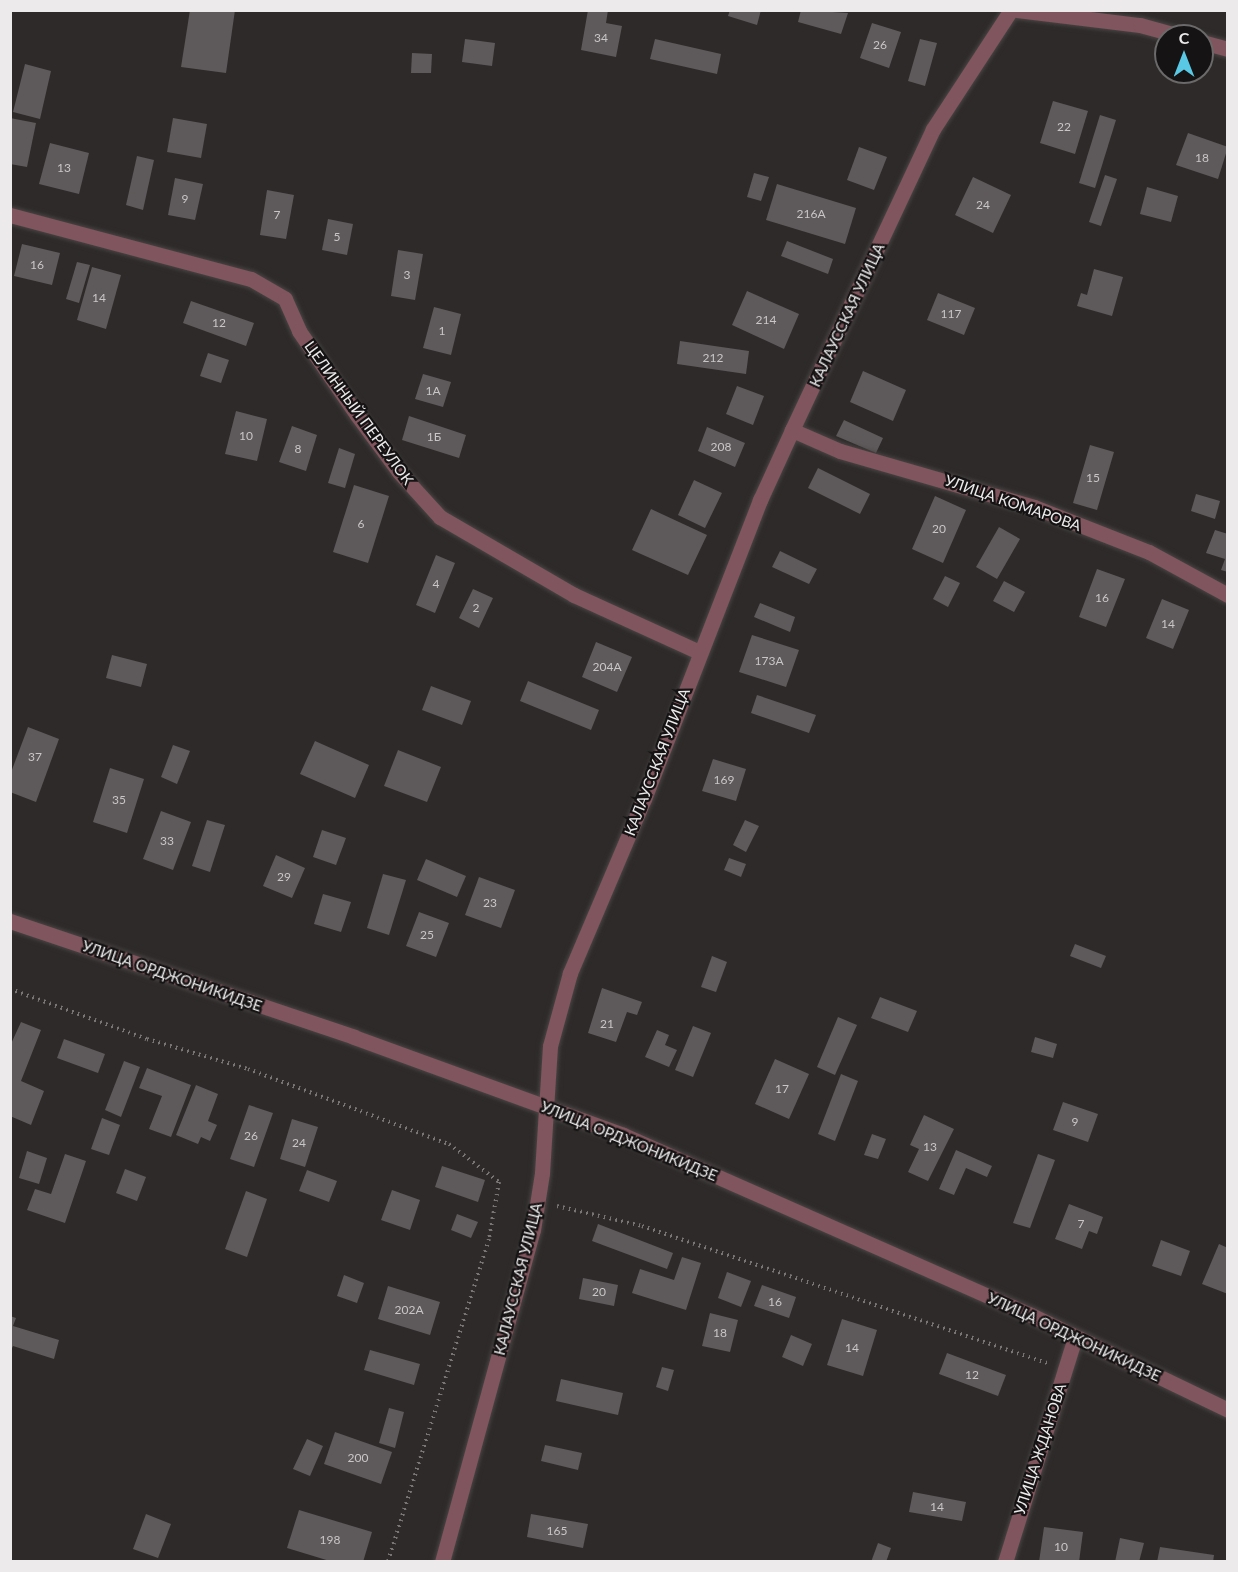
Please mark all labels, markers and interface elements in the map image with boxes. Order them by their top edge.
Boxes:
north arrow [1154,24,1214,84]
text: С [1179,28,1189,47]
house number: 34 [594,31,608,45]
house number: 26 [873,38,887,52]
house number: 22 [1057,120,1071,134]
house number: 18 [1195,151,1209,165]
house number: 13 [57,161,71,175]
house number: 9 [182,192,188,206]
house number: 24 [976,198,990,212]
house number: 216А [797,207,825,221]
house number: 7 [274,208,280,222]
house number: 5 [334,230,340,244]
street label: КАЛАУССКАЯ УЛИЦА [806,240,888,390]
house number: 16 [30,258,44,272]
house number: 3 [404,268,410,282]
house number: 14 [92,291,106,305]
house number: 117 [941,307,961,321]
house number: 214 [756,313,776,327]
house number: 12 [212,316,226,330]
house number: 1 [439,324,445,338]
street label: ЦЕЛИННЫЙ ПЕРЕУЛОК [301,338,417,488]
house number: 212 [703,351,723,365]
house number: 1А [425,384,441,398]
house number: 10 [239,429,253,443]
house number: 1Б [427,430,441,444]
house number: 208 [711,440,731,454]
house number: 8 [295,442,301,456]
street label: УЛИЦА КОМАРОВА [943,471,1083,535]
house number: 15 [1086,471,1100,485]
house number: 6 [358,517,364,531]
house number: 20 [932,522,946,536]
house number: 4 [433,577,439,591]
house number: 16 [1095,591,1109,605]
house number: 2 [473,601,479,615]
house number: 14 [1161,617,1175,631]
house number: 173А [755,654,783,668]
house number: 204А [593,660,621,674]
street label: КАЛАУССКАЯ УЛИЦА [621,686,693,838]
house number: 37 [28,750,42,764]
house number: 169 [714,773,734,787]
house number: 35 [112,793,126,807]
house number: 33 [160,834,174,848]
house number: 29 [277,870,291,884]
house number: 23 [483,896,497,910]
house number: 25 [420,928,434,942]
street label: УЛИЦА ОРДЖОНИКИДЗЕ [80,937,264,1015]
house number: 21 [600,1017,614,1031]
house number: 17 [775,1082,789,1096]
street label: УЛИЦА ОРДЖОНИКИДЗЕ [538,1097,720,1185]
house number: 9 [1072,1115,1078,1129]
house number: 26 [244,1129,258,1143]
house number: 24 [292,1136,306,1150]
house number: 13 [923,1140,937,1154]
street label: КАЛАУССКАЯ УЛИЦА [490,1201,546,1357]
house number: 7 [1078,1217,1084,1231]
house number: 20 [592,1285,606,1299]
street label: УЛИЦА ОРДЖОНИКИДЗЕ [985,1289,1163,1385]
house number: 16 [768,1295,782,1309]
house number: 202А [395,1303,423,1317]
house number: 18 [713,1326,727,1340]
house number: 14 [845,1341,859,1355]
house number: 12 [965,1368,979,1382]
street label: УЛИЦА ЖДАНОВА [1010,1381,1070,1517]
house number: 200 [348,1451,368,1465]
house number: 14 [930,1500,944,1514]
house number: 165 [547,1524,567,1538]
house number: 198 [320,1533,340,1547]
house number: 10 [1054,1540,1068,1554]

